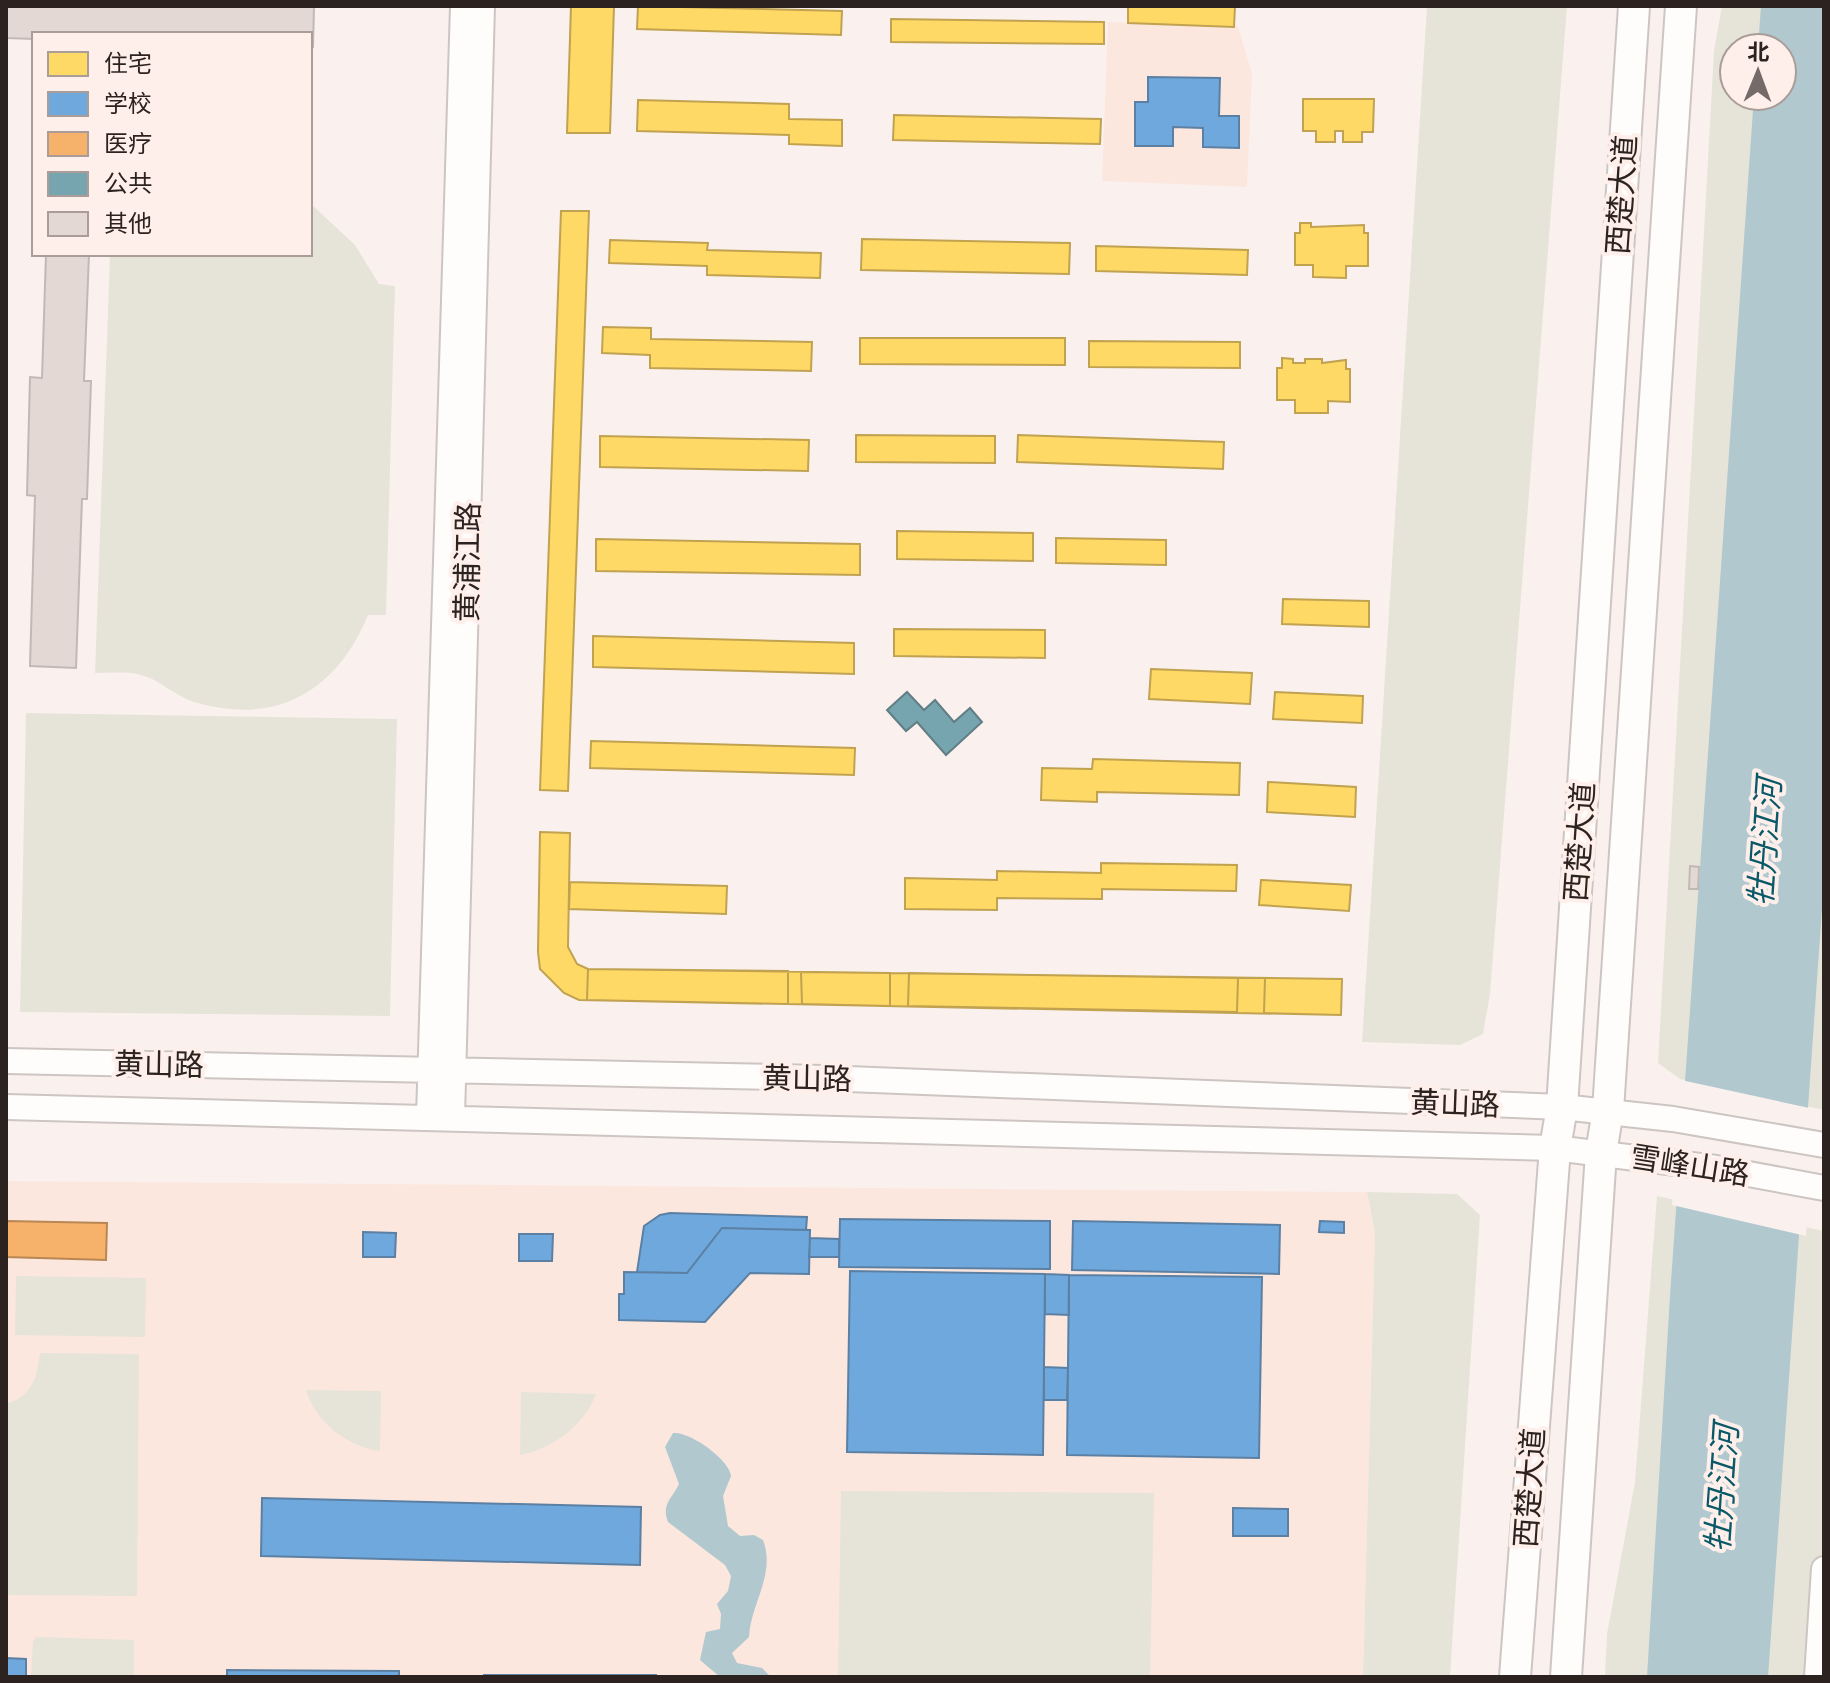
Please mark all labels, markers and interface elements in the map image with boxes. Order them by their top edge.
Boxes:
legend [32,32,312,256]
north arrow [1718,32,1798,112]
text: 北 [1747,35,1770,69]
text: 住宅 [104,45,152,81]
text: 学校 [104,85,152,121]
text: 医疗 [104,125,152,161]
street label: 西楚大道 [1594,134,1648,256]
text: 公共 [104,165,152,201]
text: 其他 [104,205,152,241]
street label: 黄浦江路 [443,502,491,622]
water label: 牡丹江河 [1736,771,1793,908]
street label: 西楚大道 [1552,781,1606,903]
street label: 黄山路 [114,1040,204,1088]
street label: 黄山路 [762,1054,852,1102]
street label: 黄山路 [1409,1078,1501,1128]
street label: 雪峰山路 [1627,1133,1753,1197]
water label: 牡丹江河 [1693,1417,1750,1554]
street label: 西楚大道 [1502,1427,1556,1549]

